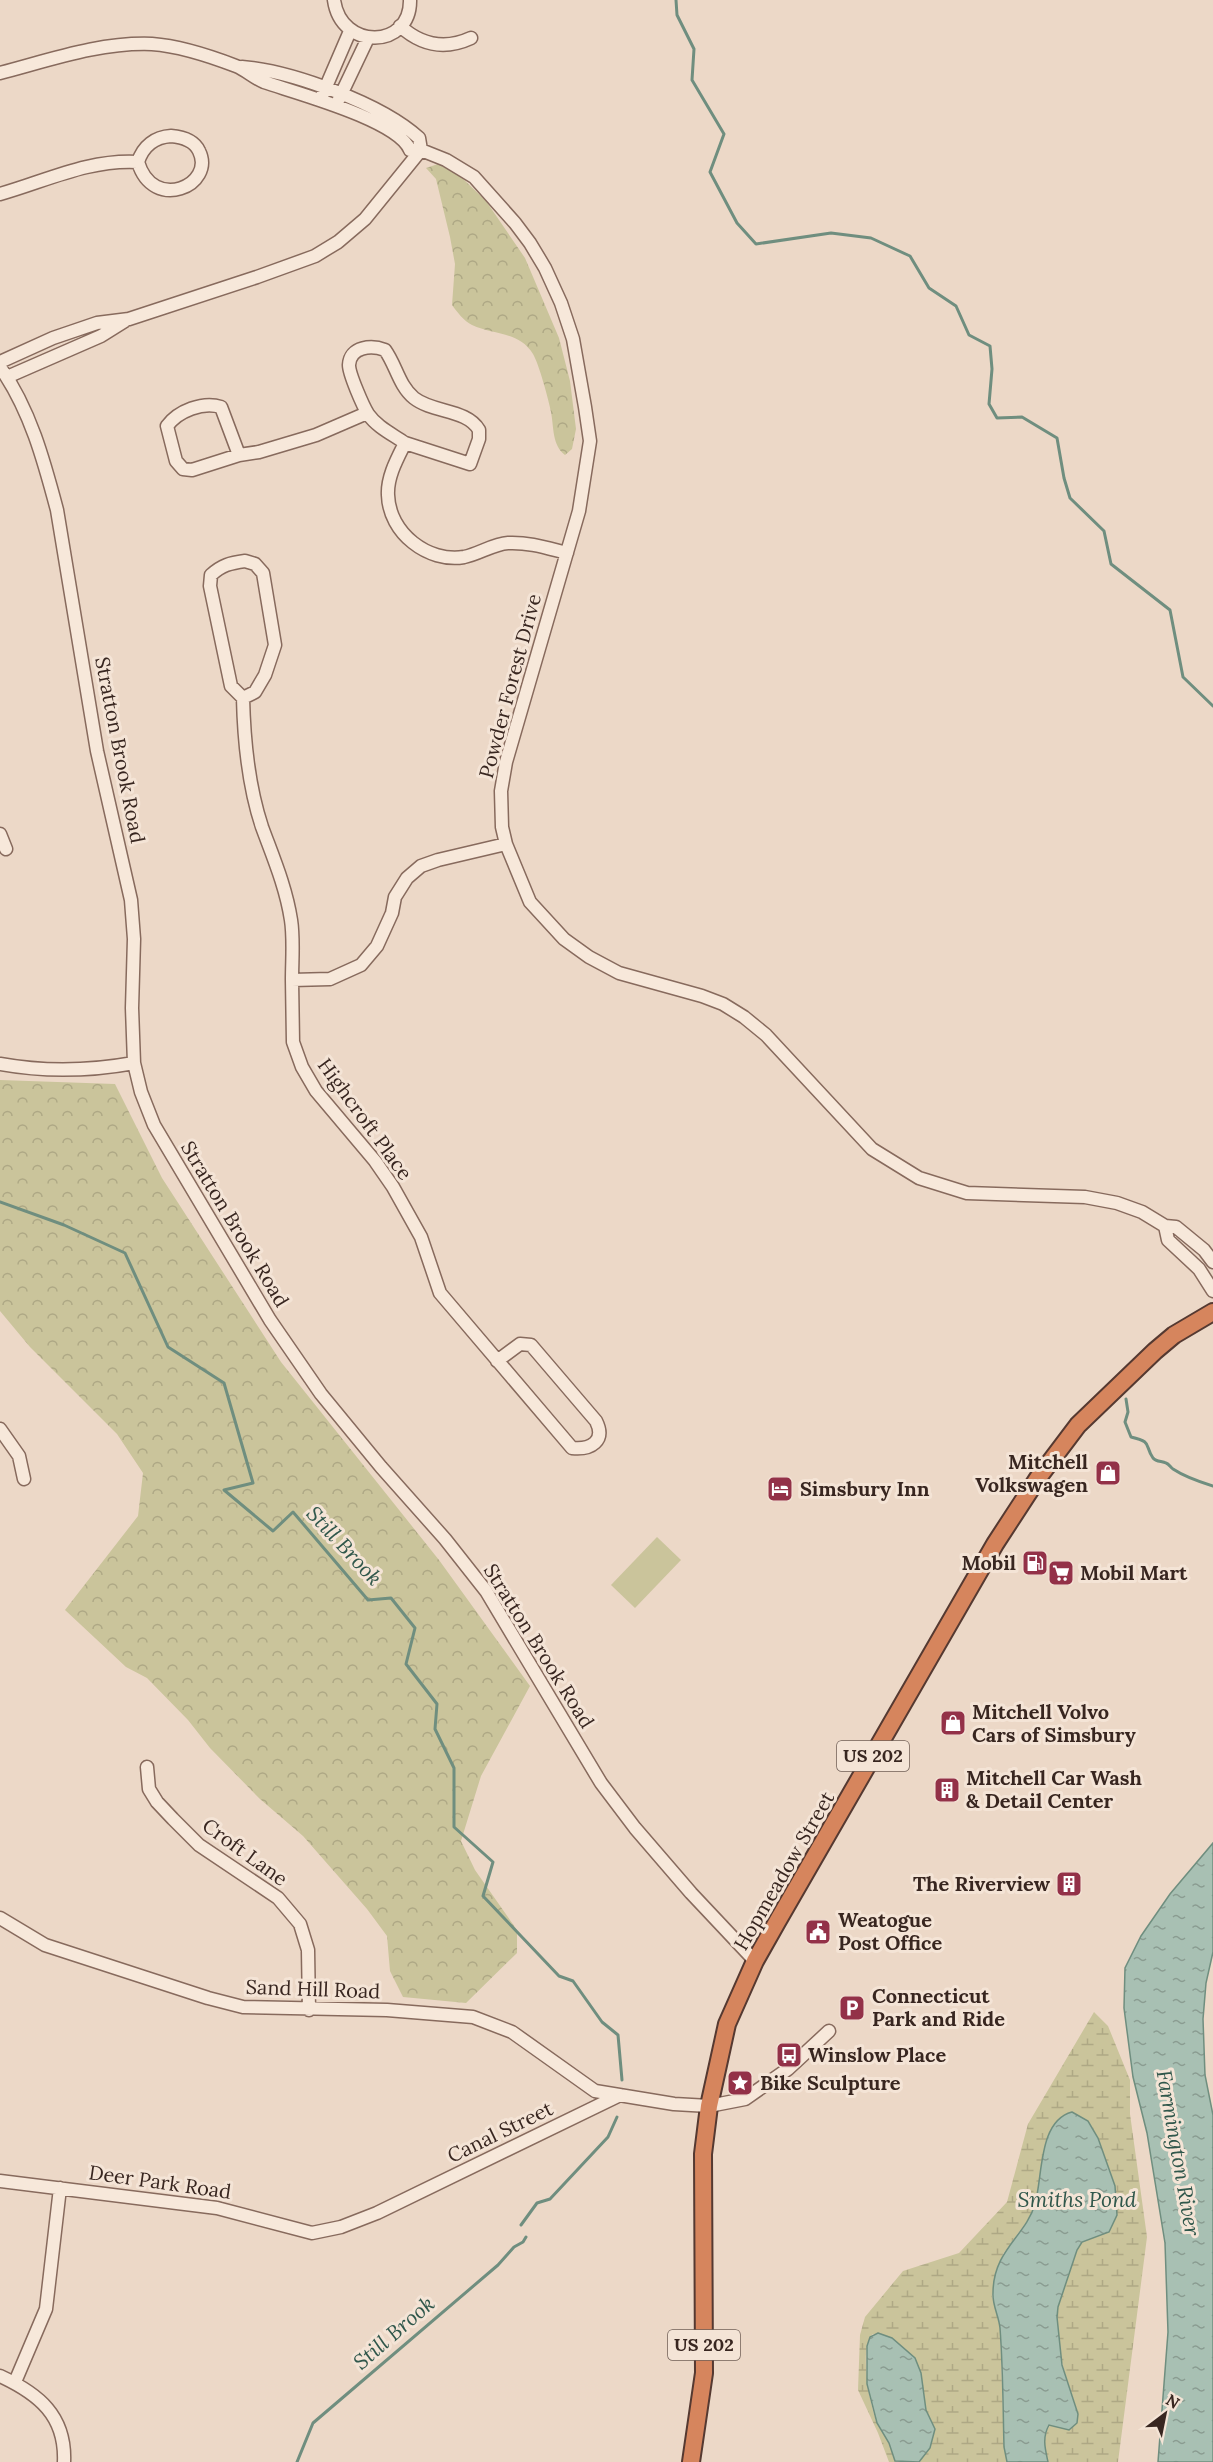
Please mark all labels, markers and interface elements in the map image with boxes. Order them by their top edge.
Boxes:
street label: Powder Forest Drive [473,591,546,781]
street label: Stratton Brook Road [90,655,151,845]
street label: Highcroft Place [313,1053,418,1185]
street label: Stratton Brook Road [176,1136,295,1311]
place label: Mitchell Volkswagen [975,1449,1088,1497]
shop icon: Mitchell Volkswagen [1093,1458,1123,1488]
hotel icon: Simsbury Inn [765,1474,795,1504]
place label: Simsbury Inn [800,1476,930,1501]
water label: Still Brook [301,1500,388,1591]
fuel station icon: Mobil [1020,1548,1050,1578]
place label: Mobil [962,1550,1016,1575]
supermarket icon: Mobil Mart [1046,1558,1076,1588]
street label: Stratton Brook Road [479,1559,600,1733]
place label: Mobil Mart [1080,1560,1188,1585]
place label: Mitchell Volvo Cars of Simsbury [972,1699,1136,1747]
shop icon: Mitchell Volvo Cars of Simsbury [938,1708,968,1738]
road number: US 202 [837,1741,909,1771]
place label: Mitchell Car Wash & Detail Center [966,1765,1142,1813]
building icon: Mitchell Car Wash & Detail Center [932,1775,962,1805]
street label: Hopmeadow Street [728,1787,839,1955]
street label: Croft Lane [198,1812,293,1891]
building icon: The Riverview [1054,1869,1084,1899]
place label: The Riverview [913,1871,1051,1896]
place label: Weatogue Post Office [838,1907,942,1955]
public building icon: Weatogue Post Office [803,1917,833,1947]
street label: Sand Hill Road [245,1974,381,2003]
place label: Connecticut Park and Ride [872,1983,1005,2031]
parking icon: Connecticut Park and Ride [837,1993,867,2023]
bus stop icon: Winslow Place [774,2040,804,2070]
place label: Winslow Place [808,2042,946,2067]
place icon: Bike Sculpture [725,2068,755,2098]
water label: Farmington River [1151,2068,1206,2239]
place label: Bike Sculpture [760,2070,901,2095]
street label: Canal Street [443,2095,557,2168]
street label: Deer Park Road [87,2159,233,2204]
water label: Smiths Pond [1017,2186,1137,2213]
water label: Still Brook [347,2290,440,2375]
road number: US 202 [668,2330,740,2360]
north arrow [1135,2384,1195,2444]
text: N [1162,2390,1183,2413]

